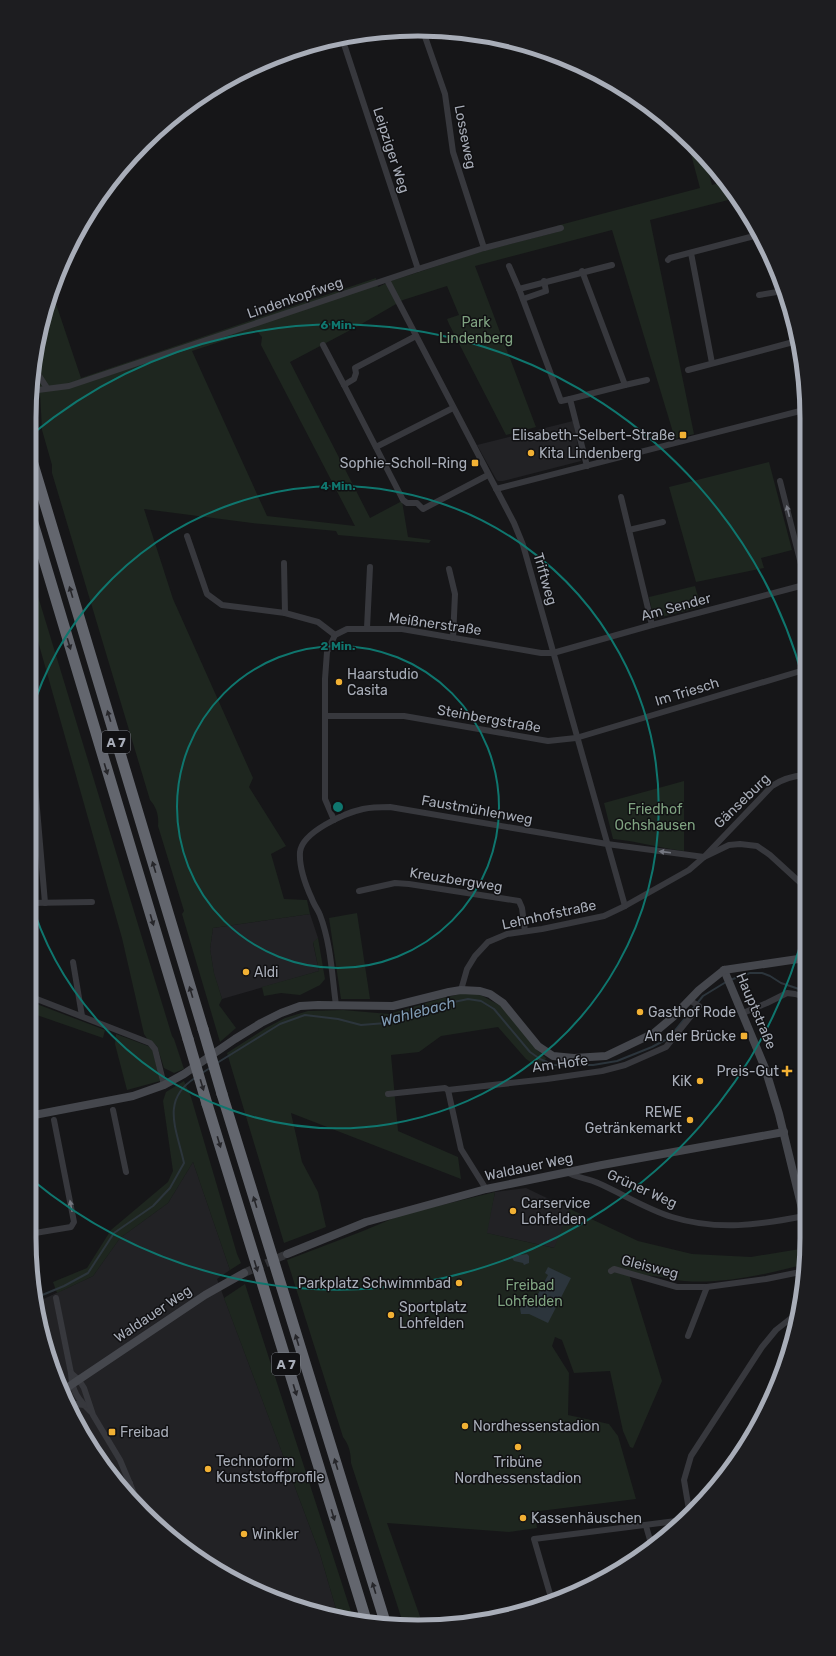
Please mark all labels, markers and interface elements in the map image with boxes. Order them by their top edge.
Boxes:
street label: Losseweg [450,104,480,170]
street label: Leipziger Weg [369,105,413,195]
street label: Lindenkopfweg [245,274,345,322]
park label: Park Lindenberg [439,314,513,347]
text: 6 Min. [321,318,355,332]
place label: Elisabeth-Selbert-Straße [512,427,675,444]
marker: Elisabeth-Selbert-Straße [678,430,688,440]
place label: Kita Lindenberg [539,445,642,462]
marker: Kita Lindenberg [526,448,536,458]
place label: Sophie-Scholl-Ring [340,455,467,472]
marker: Sophie-Scholl-Ring [470,458,480,468]
text: 4 Min. [320,479,356,493]
one-way arrow [784,505,790,518]
street label: Triftweg [529,551,561,607]
one-way arrow [68,585,74,597]
street label: Am Sender [639,589,714,624]
street label: Meißnerstraße [387,609,483,639]
one-way arrow [66,638,72,650]
text: 2 Min. [321,639,355,653]
place label: Haarstudio Casita [347,666,419,699]
street label: Im Triesch [653,674,721,710]
marker: Haarstudio Casita [334,677,344,687]
street label: Steinbergstraße [436,701,542,737]
one-way arrow [106,710,112,722]
road number: A 7 [102,731,130,753]
one-way arrow [103,763,109,775]
street label: Gänseburg [711,770,773,832]
street label: Faustmühlenweg [420,792,534,828]
centre of rings [331,800,345,814]
park label: Friedhof Ochshausen [614,801,696,834]
one-way arrow [659,849,671,855]
one-way arrow [151,861,157,873]
street label: Kreuzbergweg [408,864,504,896]
street label: Lehnhofstraße [500,897,598,933]
one-way arrow [149,914,155,926]
place label: Aldi [254,964,279,981]
marker: Aldi [241,967,251,977]
street label: Hauptstraße [732,970,780,1052]
one-way arrow [188,986,194,998]
water label: Wahlebach [379,993,457,1031]
place label: Gasthof Rode [648,1004,736,1021]
marker: Gasthof Rode [635,1007,645,1017]
place label: An der Brücke [645,1028,736,1045]
marker: An der Brücke [739,1031,749,1041]
street label: Am Hofe [531,1052,589,1076]
place label: Preis-Gut [716,1063,780,1080]
marker: Preis-Gut [782,1066,792,1076]
place label: KiK [672,1073,693,1090]
marker: KiK [695,1076,705,1086]
one-way arrow [199,1080,205,1092]
place label: REWE Getränkemarkt [585,1104,683,1137]
marker: REWE Getränkemarkt [685,1115,695,1125]
one-way arrow [216,1136,222,1148]
street label: Waldauer Weg [483,1149,575,1185]
street label: Grüner Weg [604,1166,680,1212]
place label: Carservice Lohfelden [521,1195,591,1228]
one-way arrow [252,1196,258,1208]
one-way arrow [68,1200,74,1213]
marker: Carservice Lohfelden [508,1206,518,1216]
street label: Gleisweg [620,1252,680,1282]
one-way arrow [253,1261,259,1273]
place label: Parkplatz Schwimmbad [298,1275,451,1292]
park label: Freibad Lohfelden [497,1277,563,1310]
marker: Parkplatz Schwimmbad [454,1278,464,1288]
street label: Waldauer Weg [111,1282,195,1346]
place label: Sportplatz Lohfelden [399,1299,467,1332]
marker: Sportplatz Lohfelden [386,1310,396,1320]
one-way arrow [294,1333,300,1345]
road number: A 7 [272,1353,300,1375]
one-way arrow [292,1385,298,1397]
place label: Nordhessenstadion [473,1418,600,1435]
marker: Nordhessenstadion [460,1421,470,1431]
place label: Freibad [120,1424,169,1441]
marker: Freibad [107,1427,117,1437]
marker: Tribüne Nordhessenstadion [513,1442,523,1452]
place label: Technoform Kunststoffprofile [216,1453,324,1486]
place label: Tribüne Nordhessenstadion [455,1454,581,1487]
one-way arrow [333,1457,339,1469]
marker: Technoform Kunststoffprofile [203,1464,213,1474]
one-way arrow [330,1509,336,1521]
place label: Kassenhäuschen [531,1510,642,1527]
marker: Kassenhäuschen [518,1513,528,1523]
place label: Winkler [252,1526,300,1543]
marker: Winkler [239,1529,249,1539]
one-way arrow [371,1582,377,1594]

